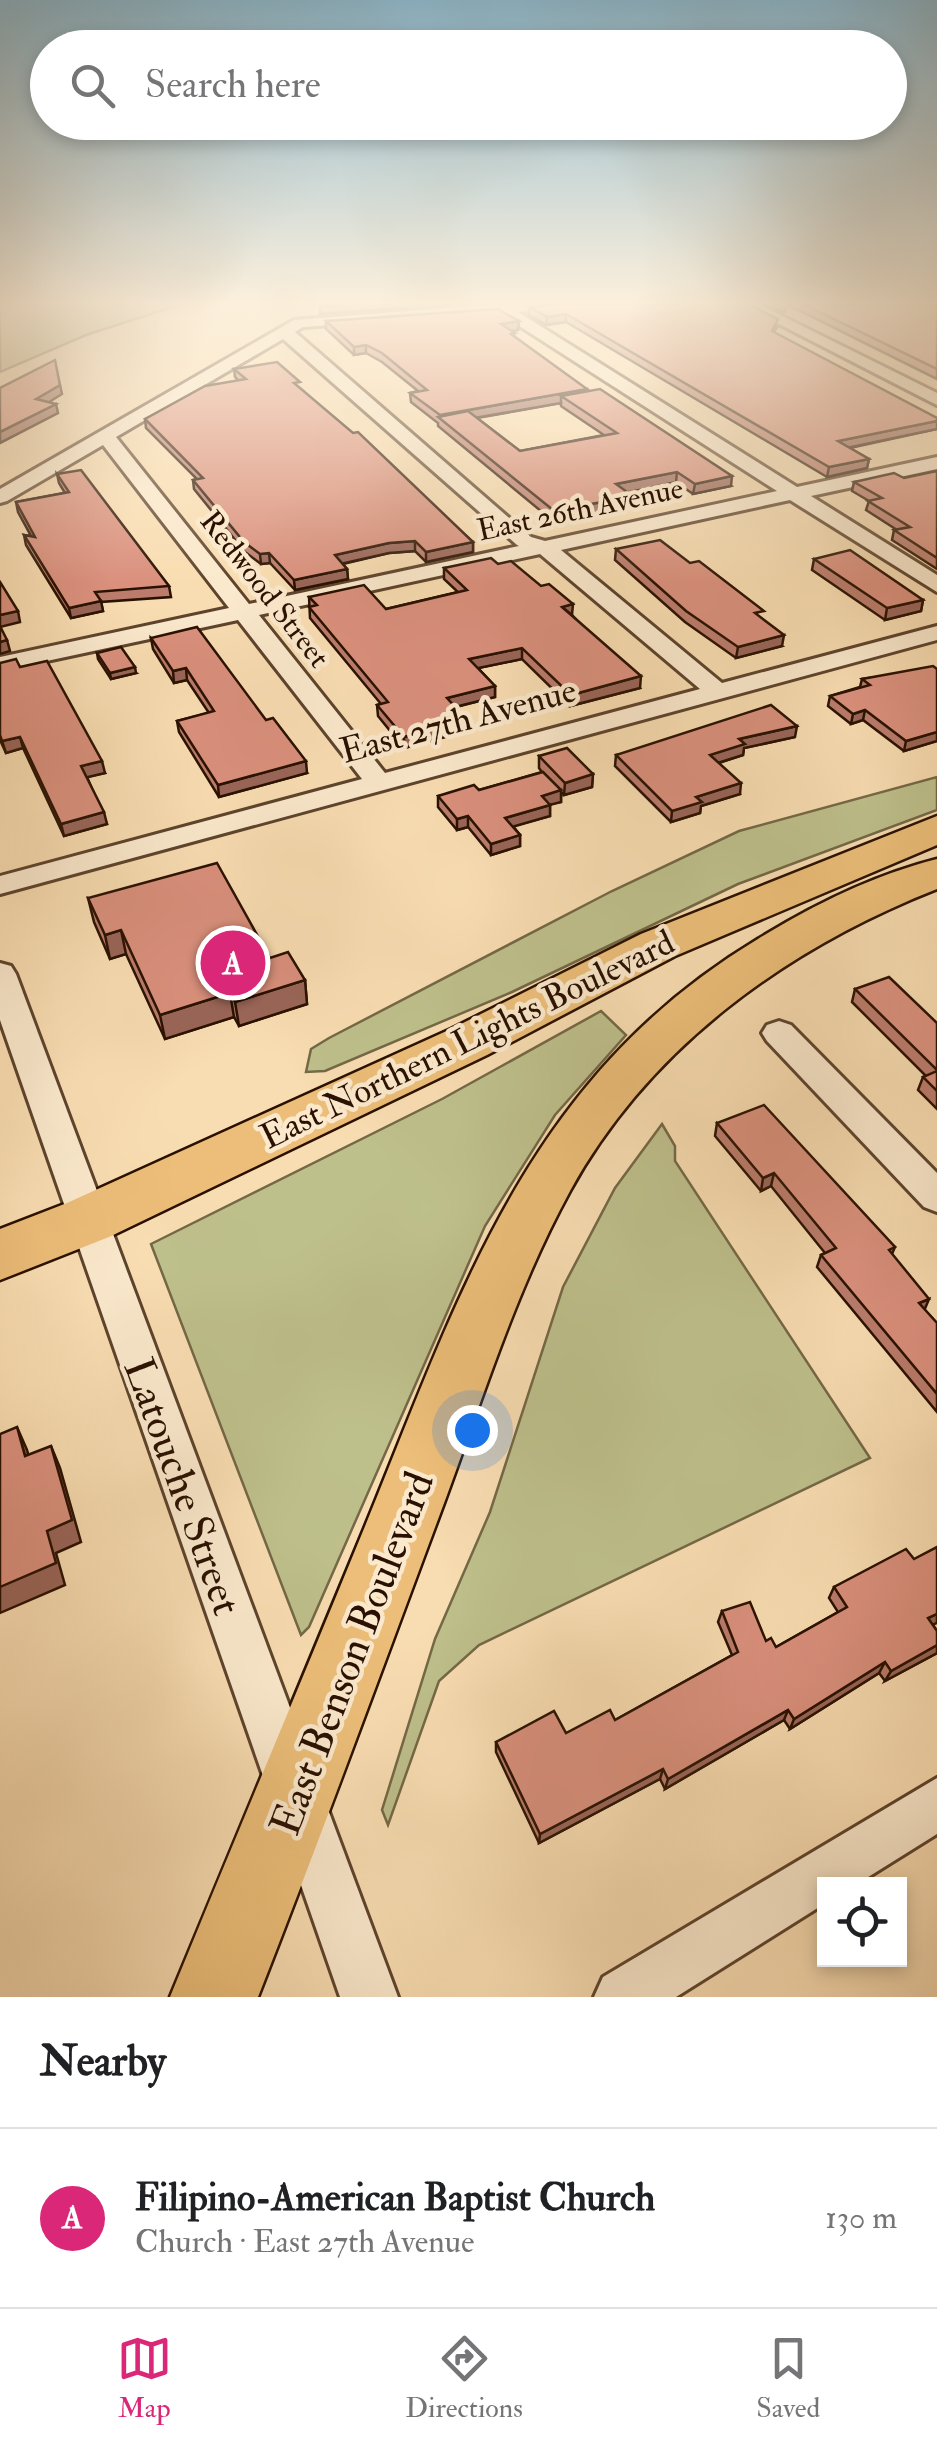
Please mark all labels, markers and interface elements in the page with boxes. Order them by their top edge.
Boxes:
search box [30,30,907,140]
icon: search [65,58,120,113]
text: Search here [145,61,321,109]
street label: East 26th Avenue [474,470,686,549]
street label: Redwood Street [192,503,338,675]
street label: East 27th Avenue [335,668,581,774]
street label: East Northern Lights Boulevard [253,920,682,1159]
pin: A [200,926,266,1000]
street label: Latouche Street [112,1351,253,1622]
your location [447,1405,498,1456]
street label: East Benson Boulevard [260,1464,446,1843]
map controls [817,1877,907,1967]
button: locate [817,1877,907,1967]
text: Nearby [40,2036,166,2088]
text: Filipino-American Baptist Church [135,2174,655,2222]
text: A [62,2198,83,2238]
text: 130 m [825,2198,897,2238]
text: Church · East 27th Avenue [135,2222,474,2262]
tab: Map [117,2331,172,2426]
tab: Directions [405,2331,523,2426]
tab: Saved [756,2331,820,2426]

